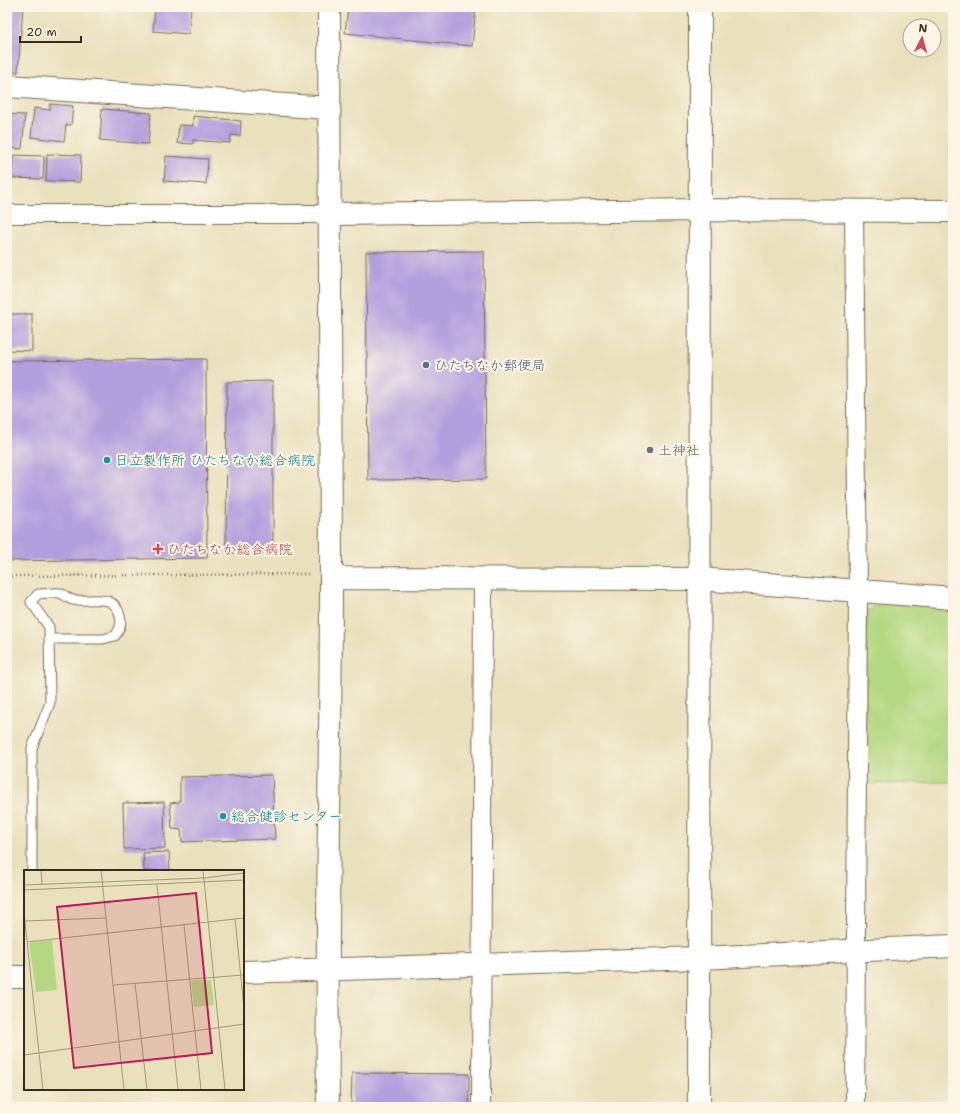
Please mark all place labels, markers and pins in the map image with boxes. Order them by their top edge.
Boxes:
place label: ひたちなか郵便局 [434,356,545,374]
marker: ひたちなか郵便局 [421,360,431,370]
place label: 土神社 [658,441,700,459]
marker: 土神社 [645,445,655,455]
place label: 日立製作所 ひたちなか総合病院 [115,451,315,469]
marker: 日立製作所 ひたちなか総合病院 [102,455,112,465]
place label: ひたちなか総合病院 [167,540,292,558]
marker: ひたちなか総合病院 [152,543,164,555]
place label: 総合健診センター [231,807,342,825]
marker: 総合健診センター [218,811,228,821]

